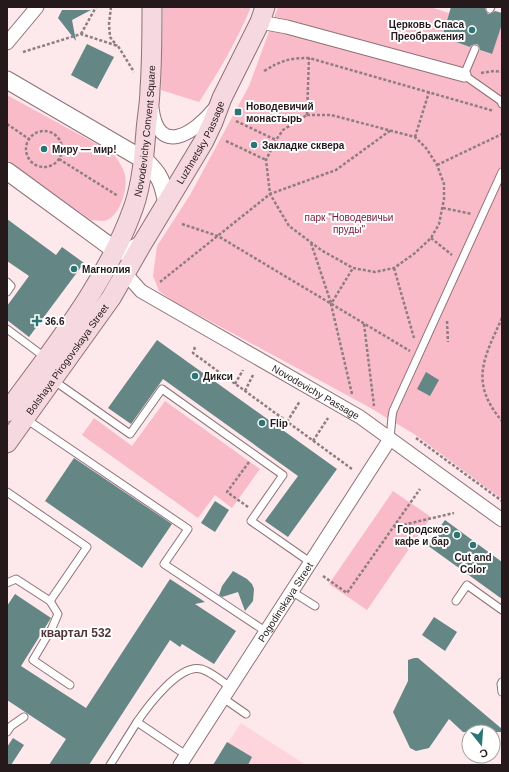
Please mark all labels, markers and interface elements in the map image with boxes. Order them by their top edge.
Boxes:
place label: Церковь Спаса Преображения [389,19,464,42]
marker: Церковь Спаса Преображения [467,25,477,35]
street label: Novodevichy Convent Square [132,65,157,198]
street label: Luzhnetsky Passage [174,99,226,186]
place label: Новодевичий монастырь [246,101,314,124]
marker: Новодевичий монастырь [233,107,243,117]
marker: Закладке сквера [249,140,259,150]
place label: Закладке сквера [262,140,345,151]
marker: Миру — мир! [39,144,49,154]
place label: Миру — мир! [52,144,117,155]
park label: парк "Новодевичьи пруды" [305,212,393,235]
marker: Магнолия [69,264,79,274]
place label: Магнолия [82,264,131,275]
street label: Bolshaya Pirogovskaya Street [24,302,111,417]
marker: 36.6 [32,316,42,326]
place label: 36.6 [45,316,65,327]
street label: Novodevichy Passage [270,362,362,421]
marker: Дикси [190,371,200,381]
place label: Дикси [203,371,233,382]
marker: Flip [257,418,267,428]
place label: Flip [270,418,288,429]
place label: Городское кафе и бар [395,524,449,547]
marker: Городское кафе и бар [452,530,462,540]
marker: Cut and Color [468,540,478,550]
place label: Cut and Color [454,552,492,575]
street label: Pogodinskaya Street [255,560,315,644]
district label: квартал 532 [41,626,112,640]
north arrow [461,724,501,764]
text: С [478,747,489,760]

